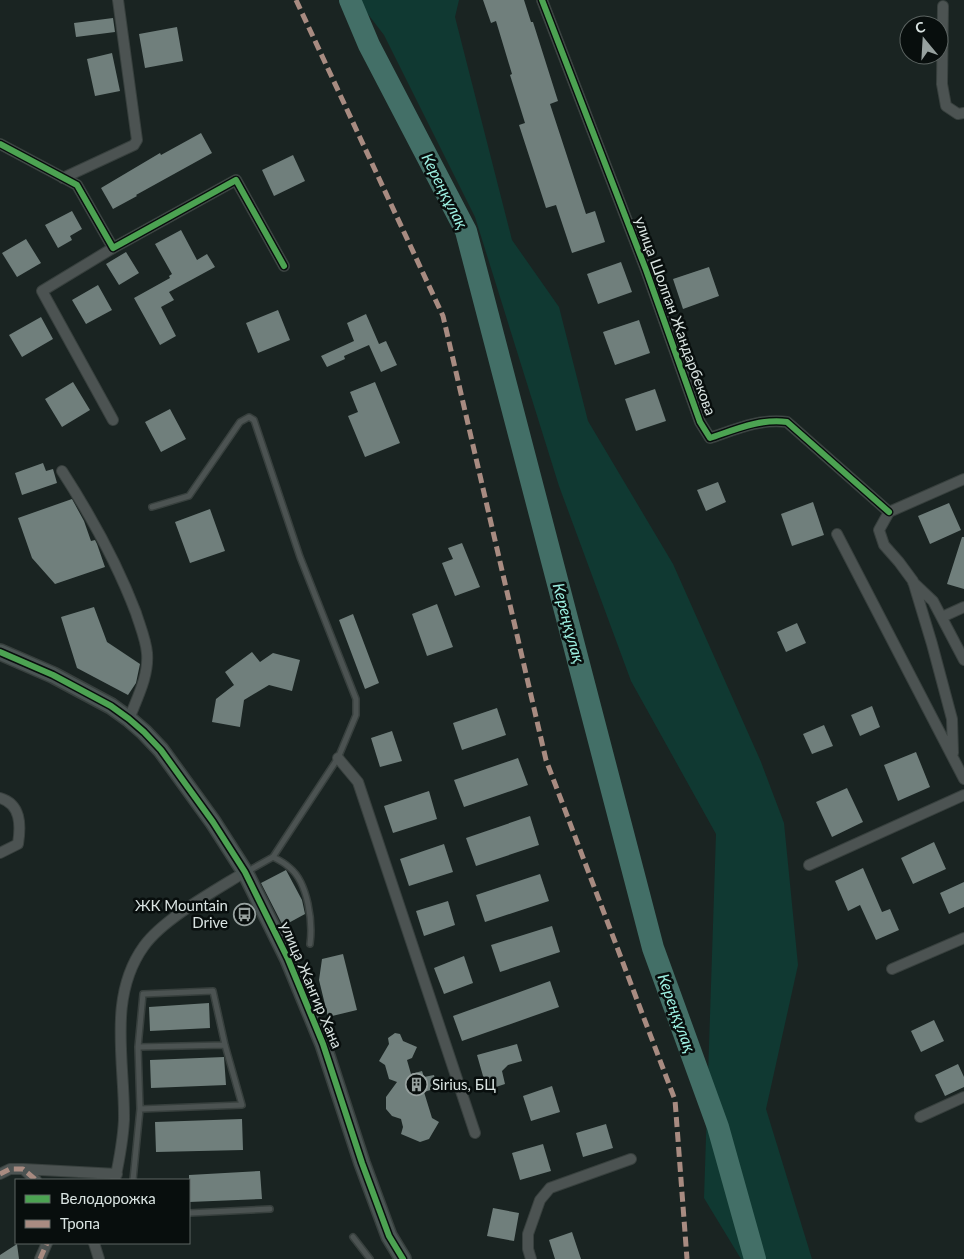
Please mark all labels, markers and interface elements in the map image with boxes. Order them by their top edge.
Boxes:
north arrow [899,15,949,65]
text: С [913,17,928,37]
water label: Кереңқұлақ [418,150,473,232]
street label: улица Шолпан Жандарбекова [632,214,720,417]
water label: Кереңқұлақ [550,580,589,665]
place label: ЖК Mountain Drive [135,896,228,931]
bus stop icon: ЖК Mountain Drive [232,903,256,927]
street label: улица Жангир Хана [277,918,347,1051]
water label: Кереңқұлақ [654,971,701,1055]
building icon: Sirius, БЦ [404,1073,428,1097]
place label: Sirius, БЦ [432,1075,496,1093]
legend [15,1179,190,1244]
text: Велодорожка [60,1189,156,1207]
text: Тропа [60,1214,100,1232]

